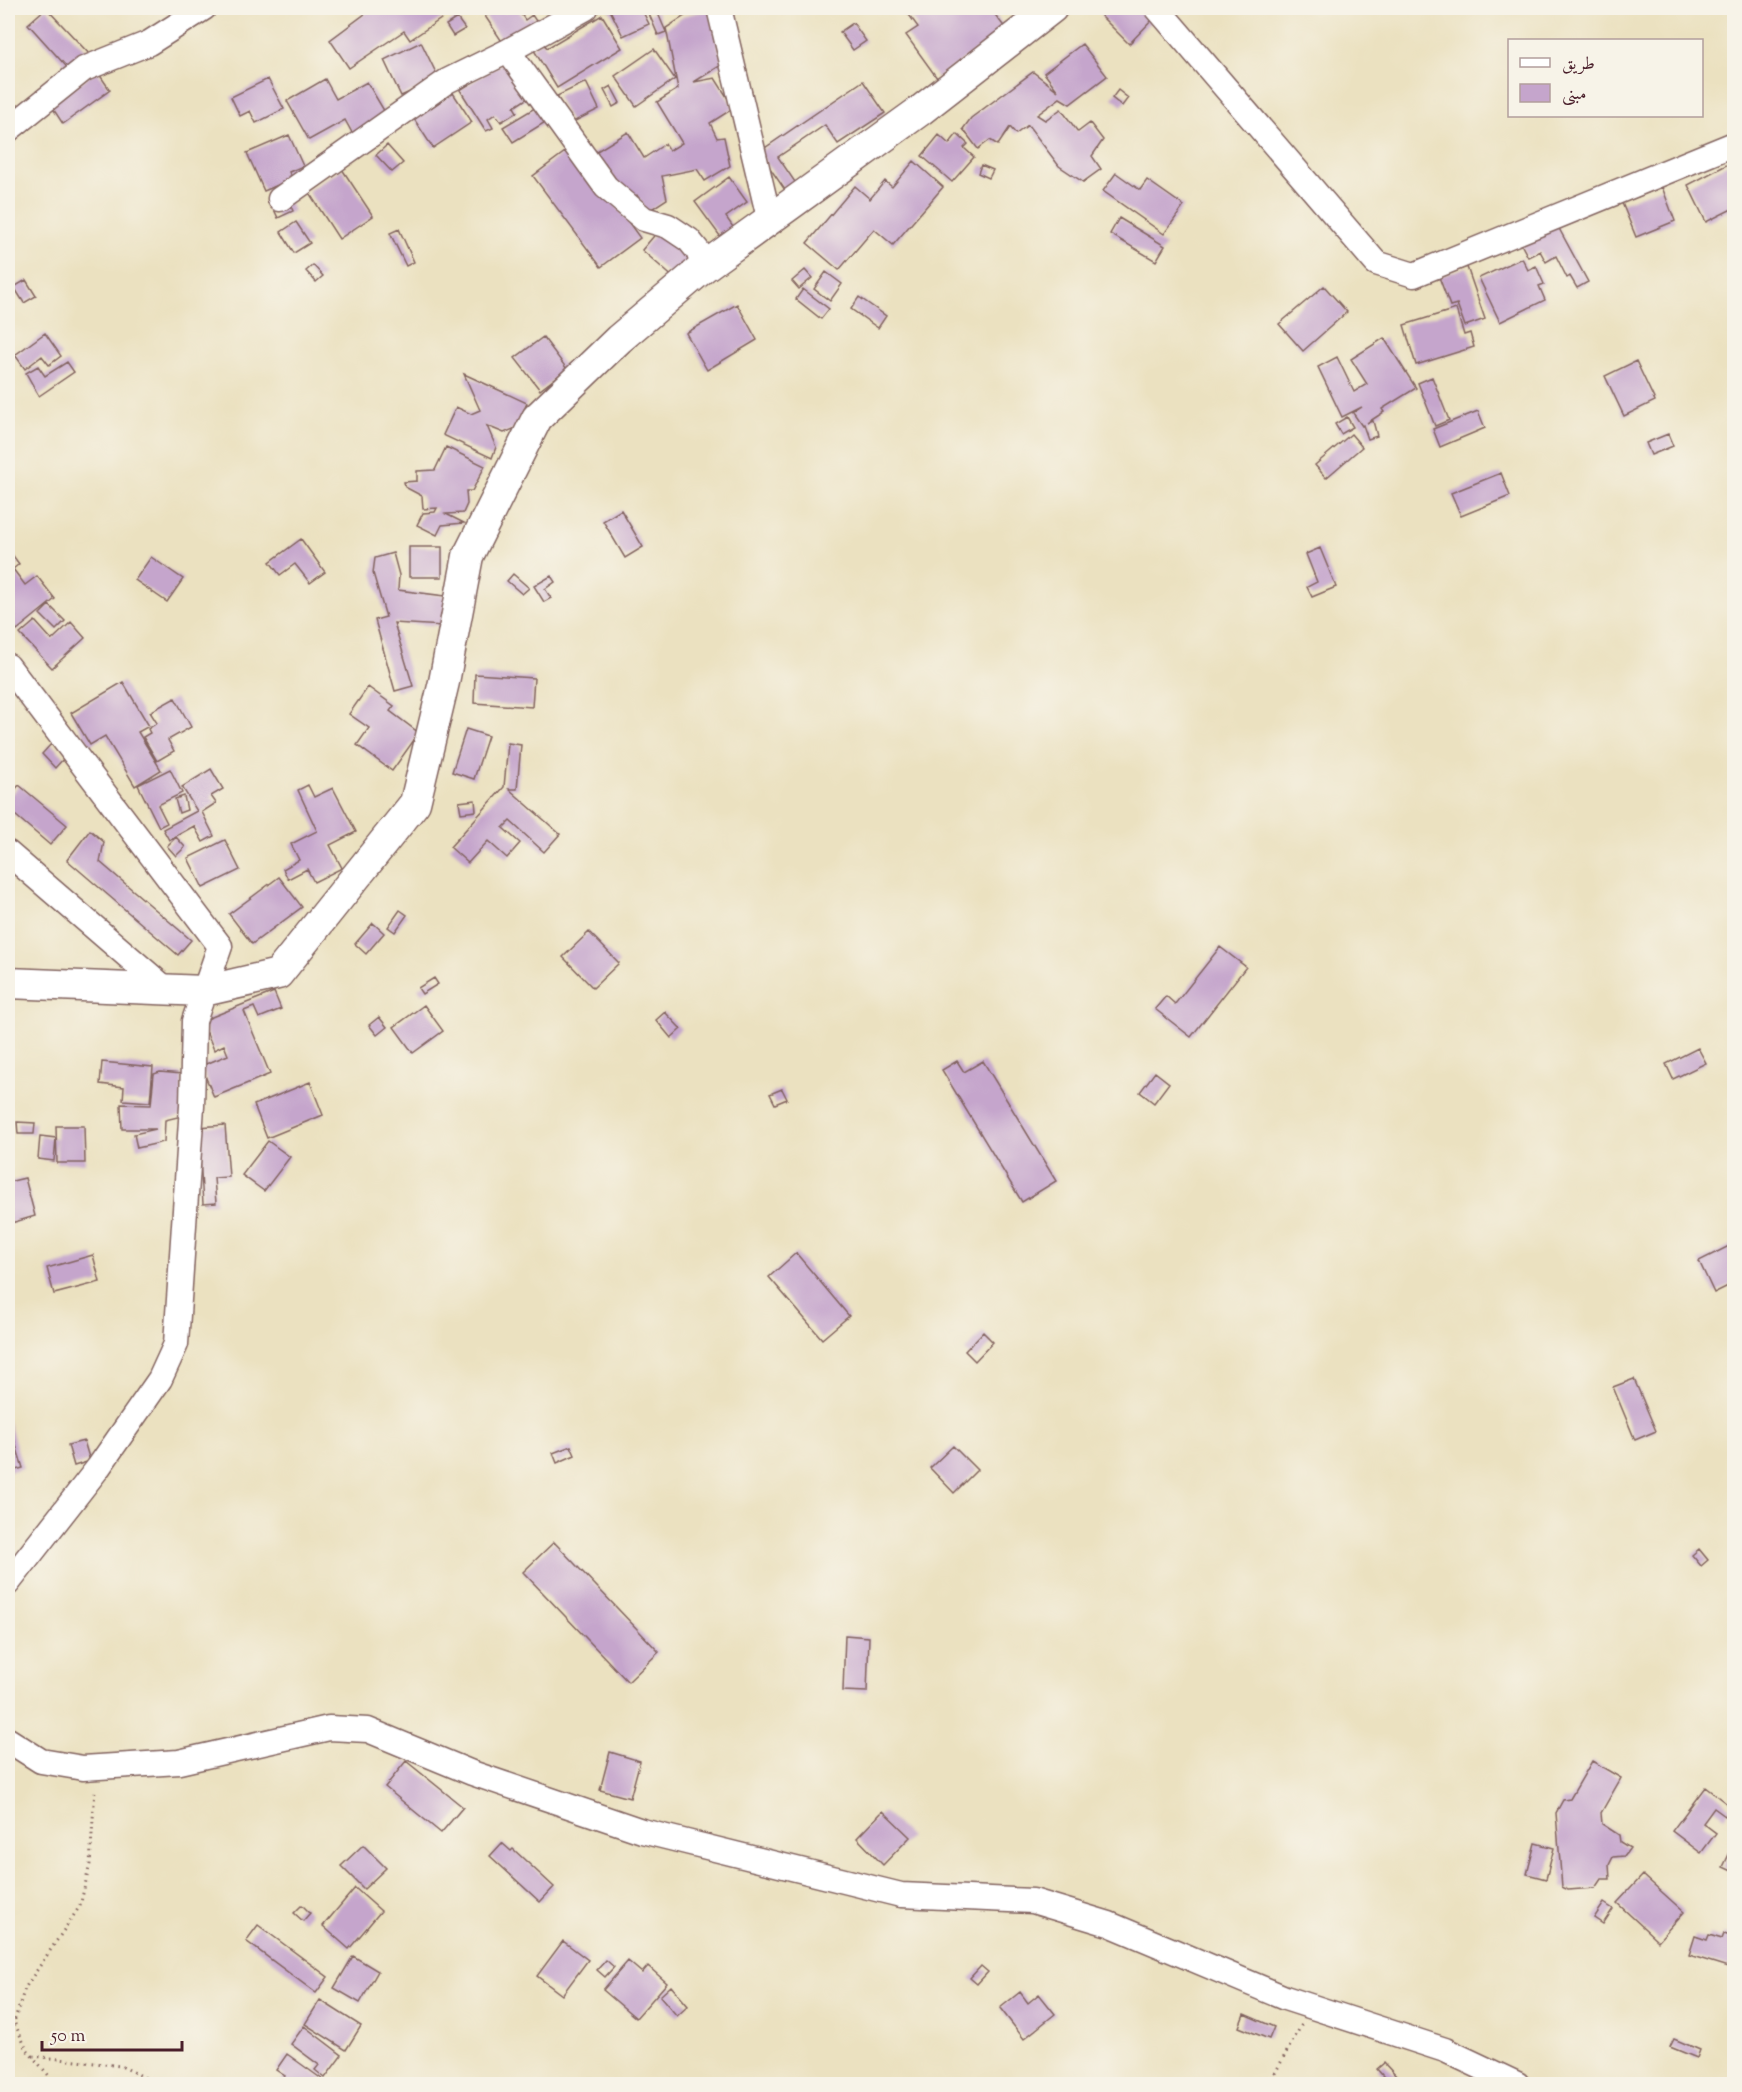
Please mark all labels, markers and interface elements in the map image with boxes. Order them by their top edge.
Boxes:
legend [1508,39,1703,117]
text: طريق [1562,52,1595,78]
text: مبنى [1562,82,1587,108]
scale bar [42,2014,182,2052]
text: 50 m [50,2024,86,2050]

